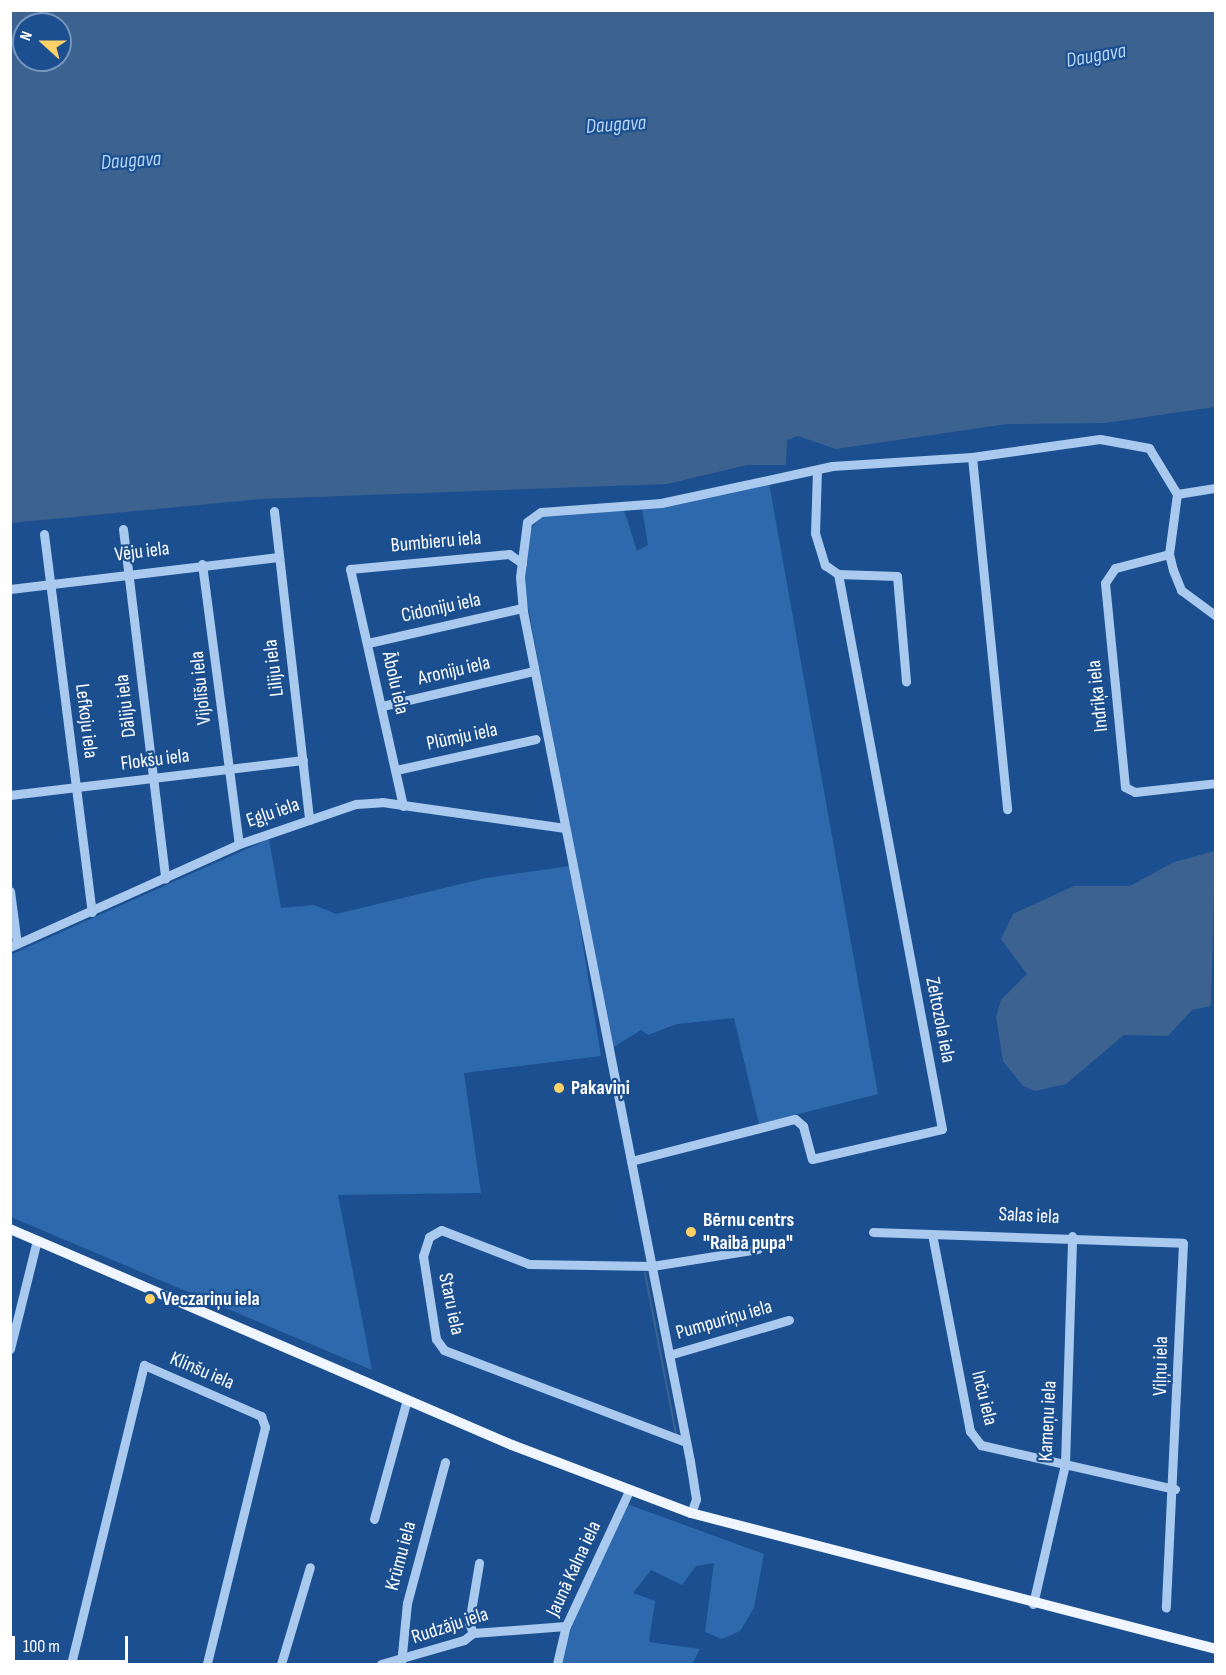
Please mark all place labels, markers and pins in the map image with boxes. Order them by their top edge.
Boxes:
place label: Pakaviņi [571,1076,630,1100]
marker: Pakaviņi [552,1081,566,1095]
place label: Bērnu centrs "Raibā pupa" [703,1208,794,1255]
marker: Bērnu centrs "Raibā pupa" [684,1225,698,1239]
place label: Veczariņu iela [162,1287,260,1311]
marker: Veczariņu iela [143,1292,157,1306]

